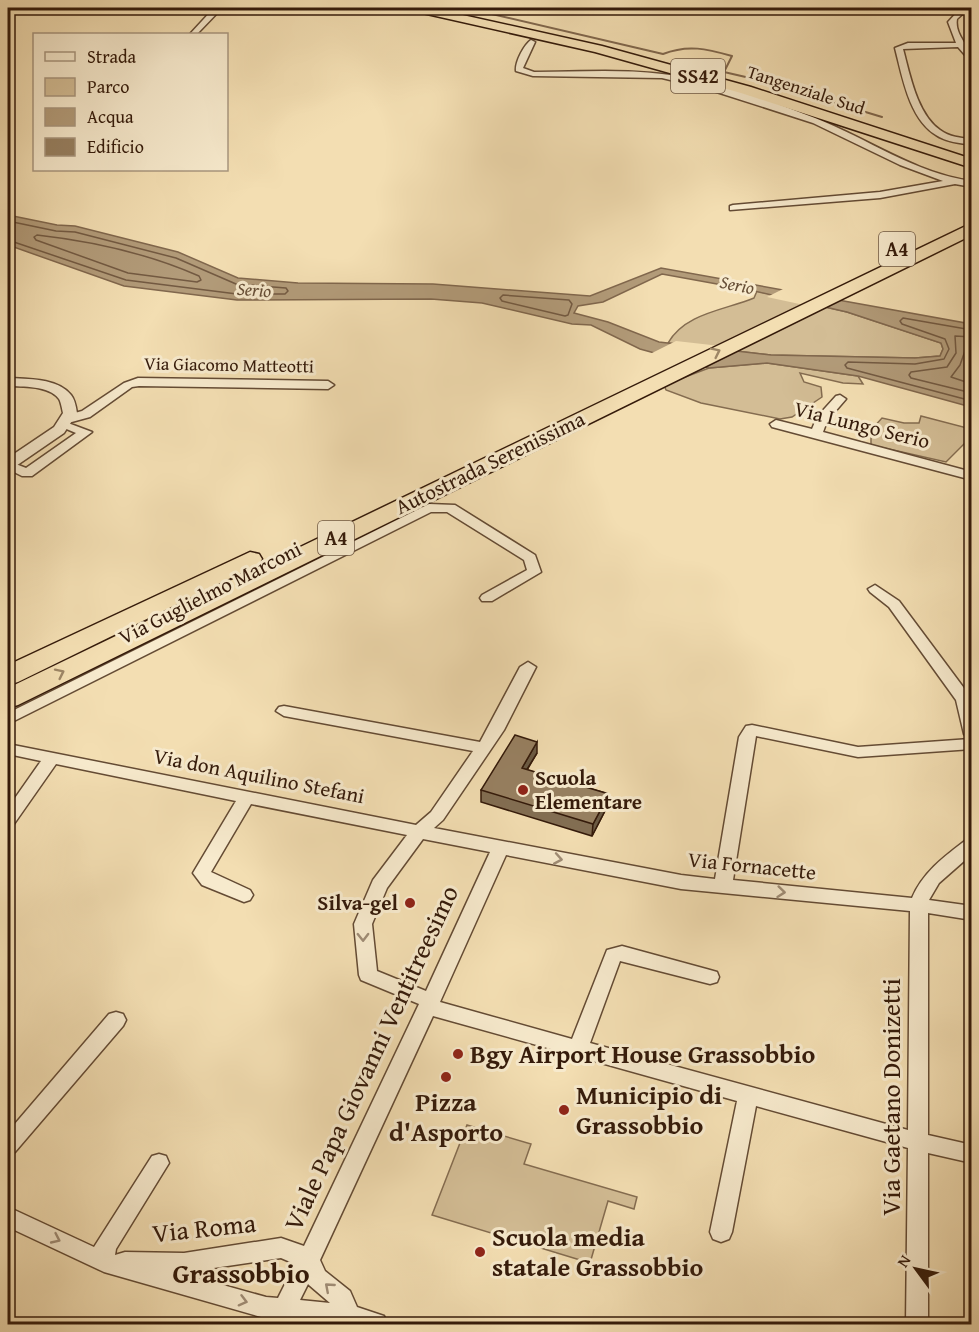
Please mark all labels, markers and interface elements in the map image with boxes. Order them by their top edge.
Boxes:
legend [33,33,228,171]
text: Strada [87,43,137,70]
street label: Tangenziale Sud [744,58,869,121]
road number: SS42 [671,59,725,93]
text: Parco [87,73,130,100]
text: Acqua [87,103,134,130]
text: Edificio [87,133,144,160]
road number: A4 [879,232,915,266]
water label: Serio [718,268,757,301]
water label: Serio [236,275,272,304]
one-way arrow [710,348,721,360]
street label: Via Giacomo Matteotti [144,350,314,379]
street label: Via Lungo Serio [791,393,933,456]
street label: Autostrada Serenissima [390,403,590,522]
road number: A4 [318,521,354,555]
street label: Via Guglielmo Marconi [113,533,307,652]
one-way arrow [54,668,65,680]
street label: Via don Aquilino Stefani [151,740,367,811]
place label: Scuola Elementare [535,762,642,817]
marker: Scuola Elementare [516,783,530,797]
street label: Via Fornacette [687,843,818,888]
one-way arrow [553,852,563,865]
street label: Viale Papa Giovanni Ventitreesimo [273,879,468,1237]
one-way arrow [777,885,786,898]
place label: Silva-gel [317,887,398,918]
marker: Silva-gel [403,896,417,910]
one-way arrow [357,932,369,941]
street label: Via Gaetano Donizetti [871,978,910,1216]
place label: Bgy Airport House Grassobbio [470,1034,816,1073]
marker: Bgy Airport House Grassobbio [451,1047,465,1061]
marker: Pizza d'Asporto [439,1070,453,1084]
place label: Municipio di Grassobbio [576,1075,722,1144]
place label: Pizza d'Asporto [389,1082,503,1151]
marker: Municipio di Grassobbio [557,1103,571,1117]
street label: Via Roma [150,1203,258,1252]
place label: Scuola media statale Grassobbio [492,1217,704,1286]
one-way arrow [49,1232,60,1244]
north arrow [886,1239,946,1299]
marker: Scuola media statale Grassobbio [473,1245,487,1259]
text: N [890,1250,917,1272]
district label: Grassobbio [172,1252,310,1293]
one-way arrow [325,1283,336,1294]
one-way arrow [237,1294,247,1307]

